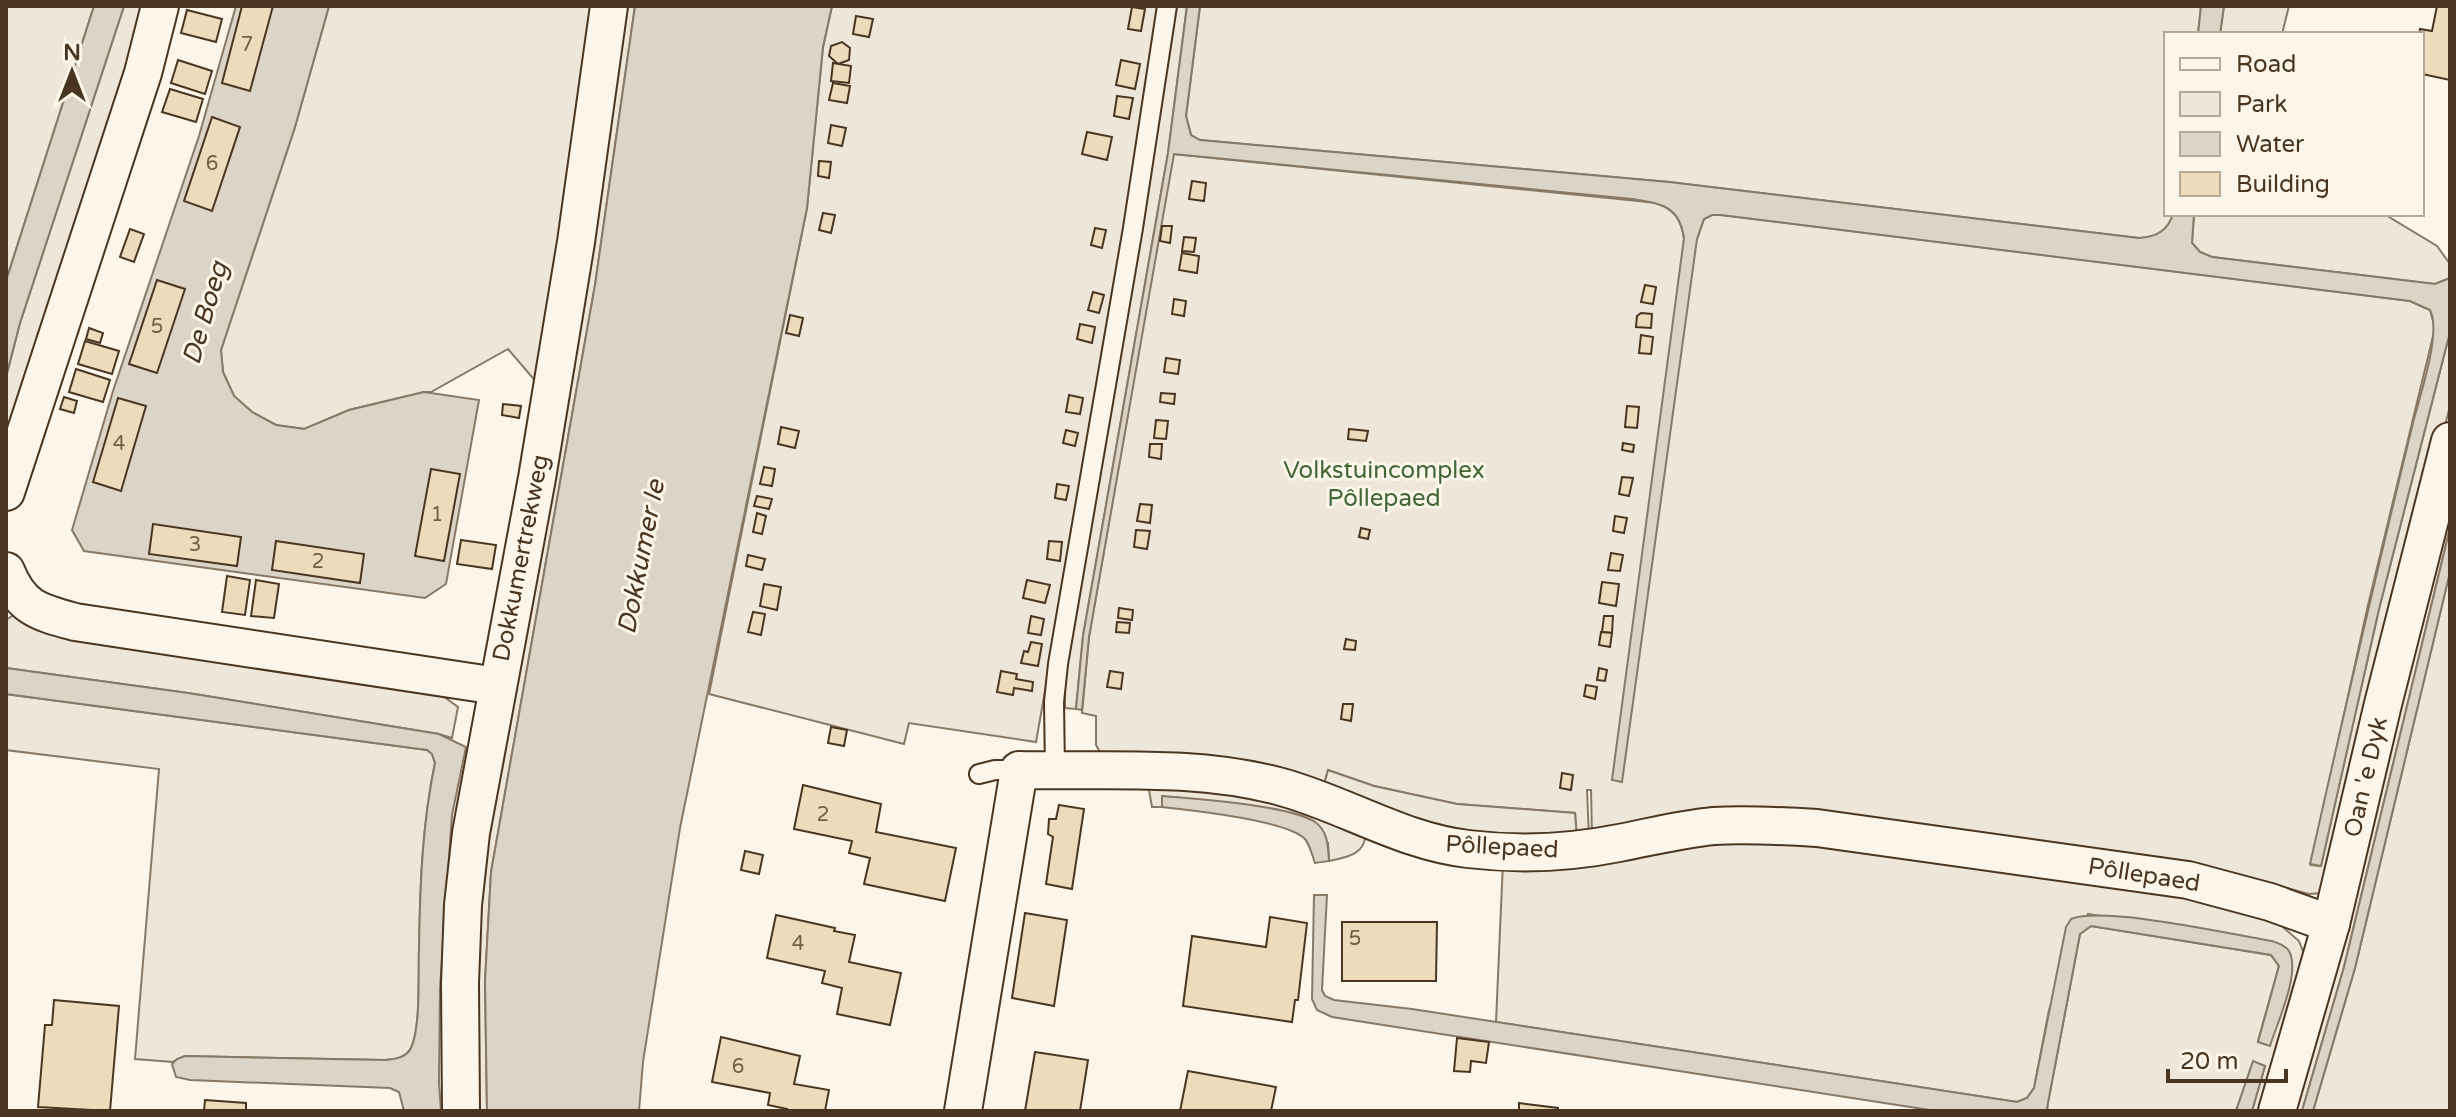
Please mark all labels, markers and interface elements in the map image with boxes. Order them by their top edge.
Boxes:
north arrow [32,32,112,112]
legend [2164,32,2424,216]
house number: 7 [241,33,253,57]
text: N [63,40,81,66]
text: Road [2236,50,2296,79]
text: Park [2236,90,2287,119]
text: Water [2236,130,2305,159]
house number: 6 [206,152,218,176]
text: Building [2236,170,2330,199]
water label: De Boeg [176,257,235,368]
house number: 5 [151,315,163,339]
house number: 4 [113,432,125,456]
street label: Dokkumertrekweg [487,452,555,664]
park label: Volkstuincomplex Pôllepaed [1283,456,1485,513]
water label: Dokkumer Ie [611,476,671,637]
house number: 1 [431,503,443,527]
house number: 3 [189,533,201,557]
house number: 2 [312,550,324,574]
street label: Oan 'e Dyk [2338,714,2394,840]
house number: 2 [817,803,829,827]
street label: Pôllepaed [1445,830,1559,864]
street label: Pôllepaed [2086,852,2202,898]
house number: 5 [1349,927,1361,951]
house number: 4 [792,932,804,956]
scale bar [2168,1033,2286,1083]
text: 20 m [2180,1047,2238,1076]
house number: 6 [732,1055,744,1079]

